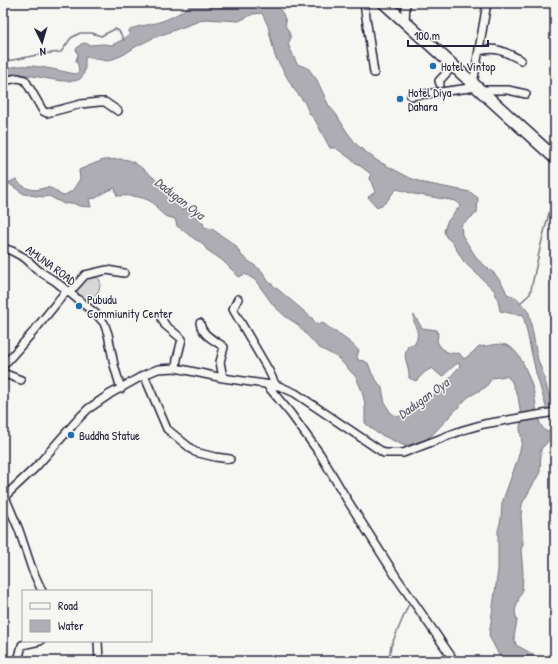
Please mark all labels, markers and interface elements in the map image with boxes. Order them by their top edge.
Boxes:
north arrow [22,22,62,62]
scale bar [408,22,488,48]
text: 100 m [414,27,440,44]
text: N [39,45,46,59]
place label: Hotel Vintop [441,58,495,75]
marker: Hotel Vintop [428,61,438,71]
place label: Hotel Diya Dahara [408,84,452,115]
marker: Hotel Diya Dahara [395,94,405,104]
water label: Dadugan Oya [151,173,210,225]
street label: AMUNA ROAD [22,241,80,289]
place label: Pubudu Commiunity Center [87,291,173,322]
marker: Pubudu Commiunity Center [74,301,84,311]
water label: Dadugan Oya [394,372,454,423]
place label: Buddha Statue [79,427,140,444]
marker: Buddha Statue [66,430,76,440]
legend [22,590,152,642]
text: Road [58,597,78,614]
text: Water [58,617,84,634]

